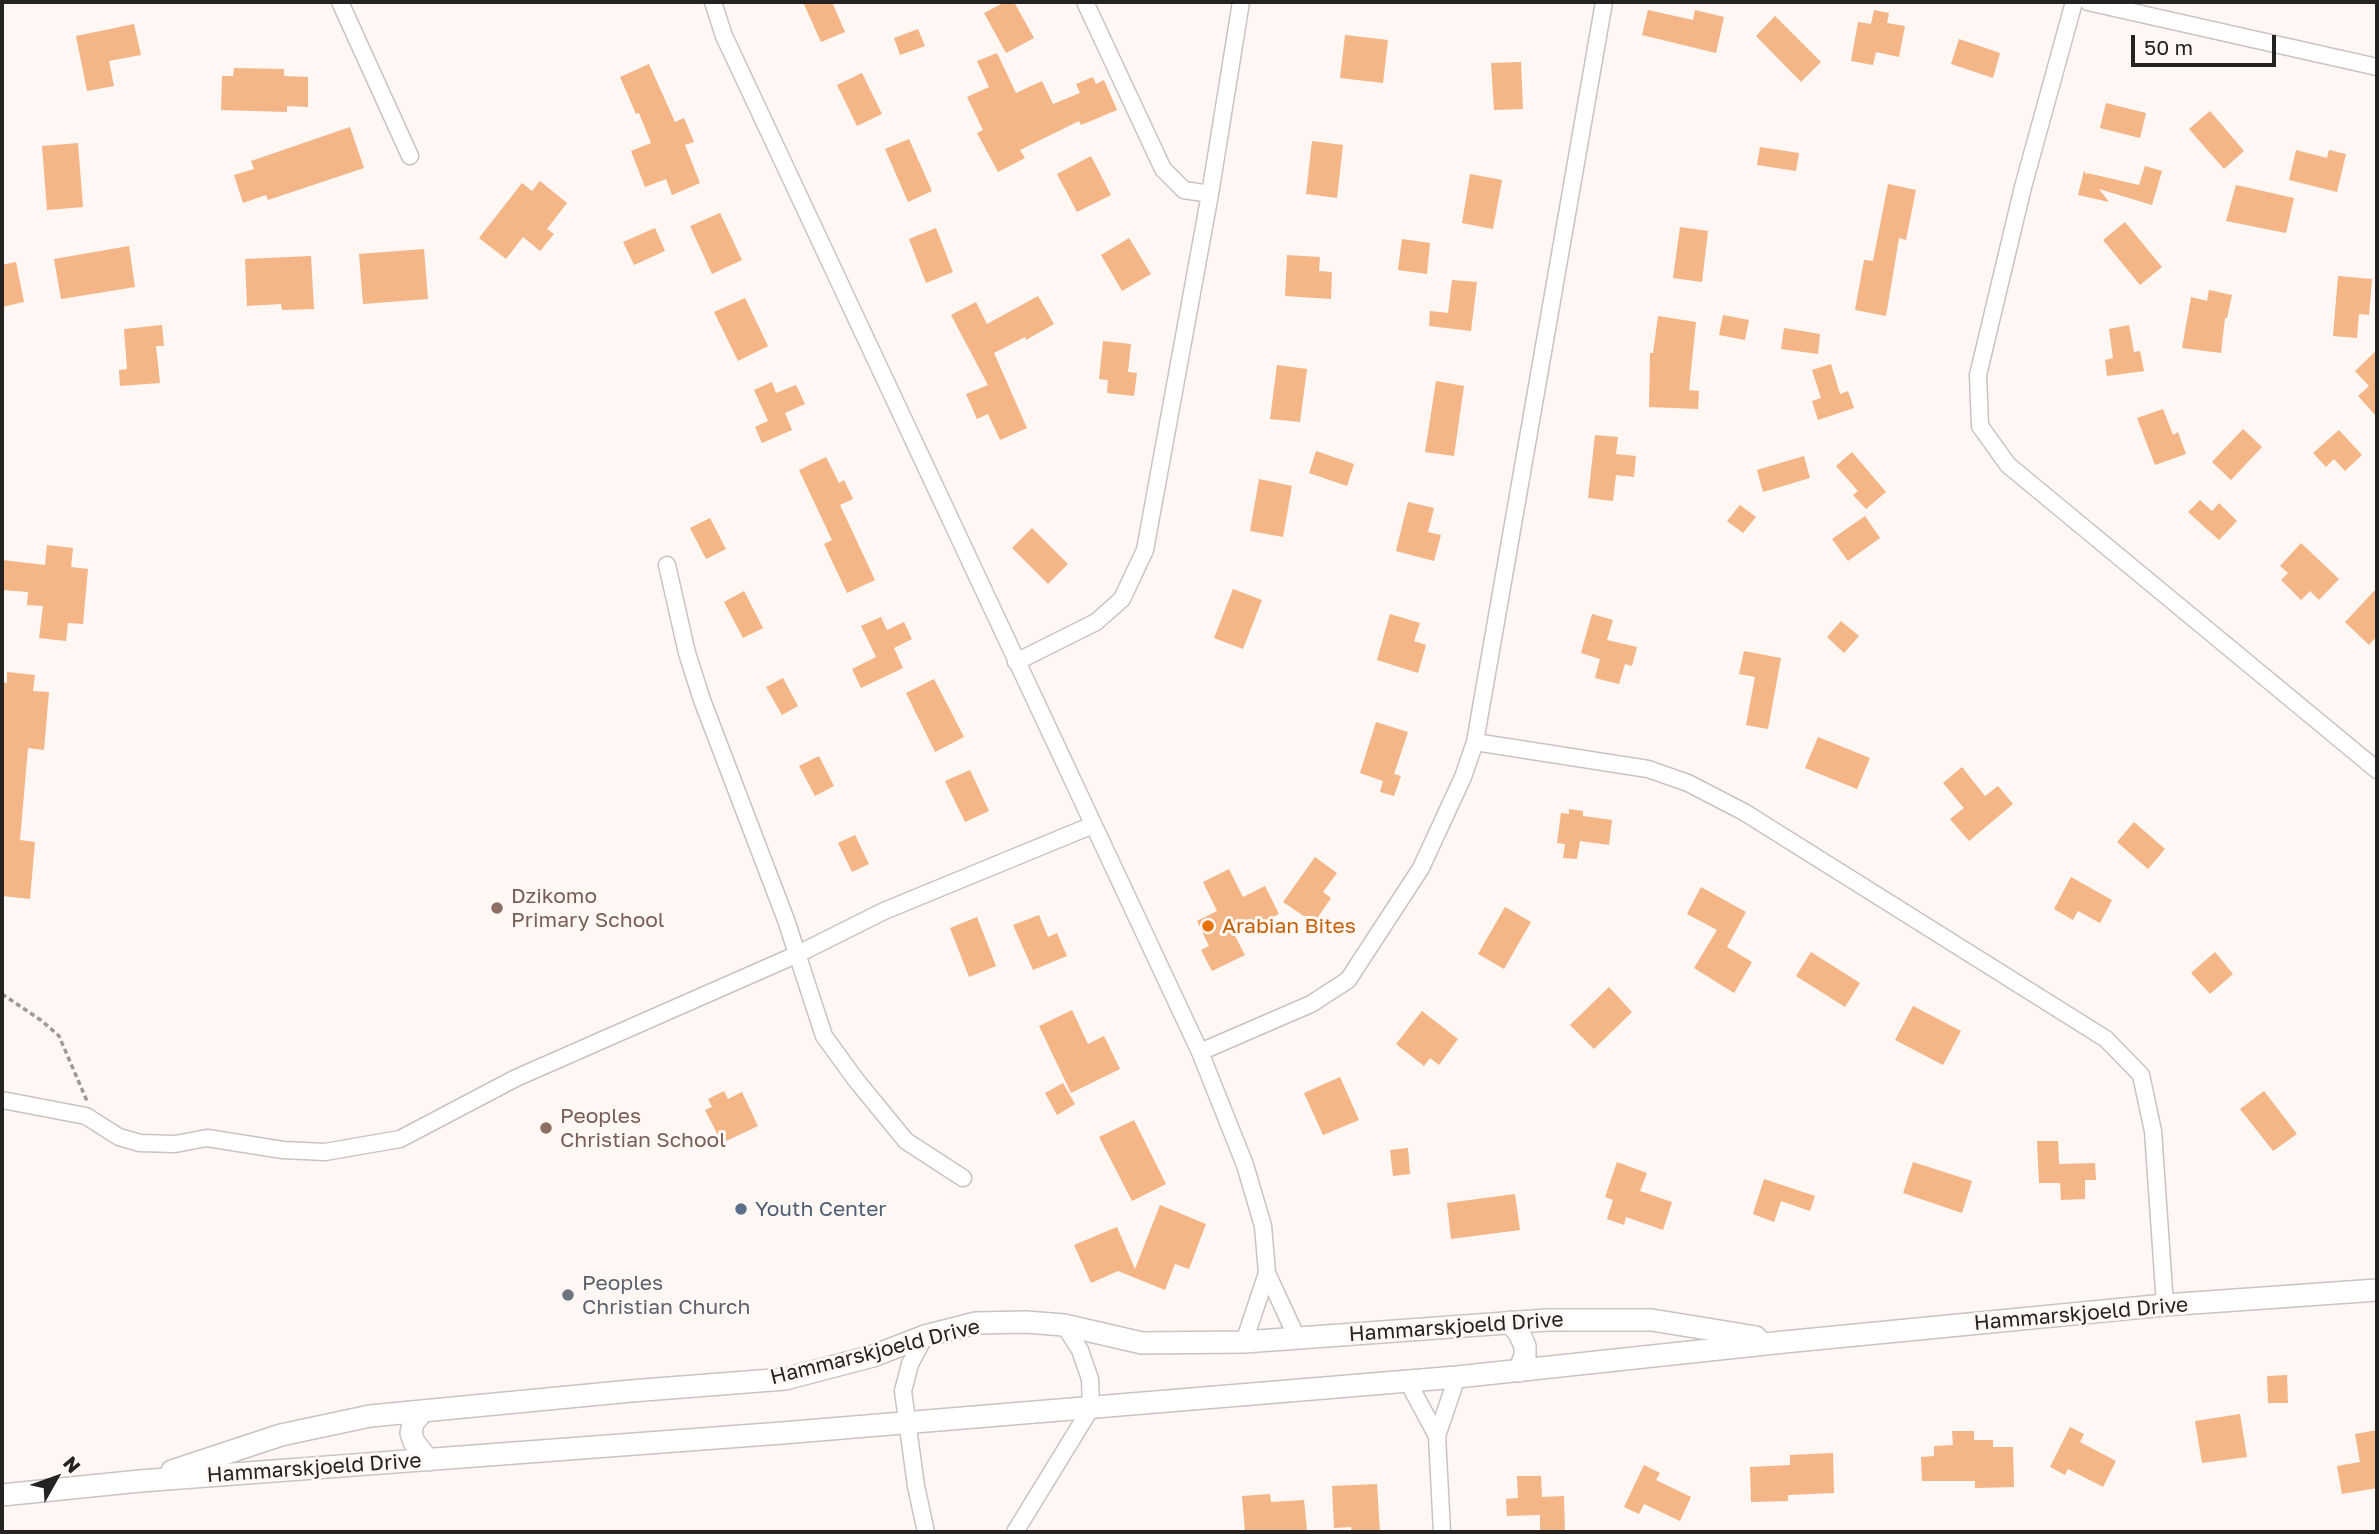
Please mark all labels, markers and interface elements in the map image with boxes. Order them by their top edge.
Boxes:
scale bar [2134,21,2279,65]
text: 50 m [2144,34,2193,60]
place label: Dzikomo Primary School [511,883,665,933]
marker: Dzikomo Primary School [489,900,505,916]
place label: Arabian Bites [1222,913,1356,939]
marker: Arabian Bites [1200,918,1216,934]
place label: Peoples Christian School [560,1103,726,1153]
marker: Peoples Christian School [538,1120,554,1136]
place label: Youth Center [755,1196,887,1222]
marker: Youth Center [733,1201,749,1217]
place label: Peoples Christian Church [582,1270,750,1320]
marker: Peoples Christian Church [560,1287,576,1303]
street label: Hammarskjoeld Drive [1973,1292,2189,1336]
street label: Hammarskjoeld Drive [1348,1307,1564,1347]
street label: Hammarskjoeld Drive [768,1314,982,1390]
north arrow [21,1443,91,1513]
street label: Hammarskjoeld Drive [206,1448,422,1488]
text: N [59,1451,86,1477]

